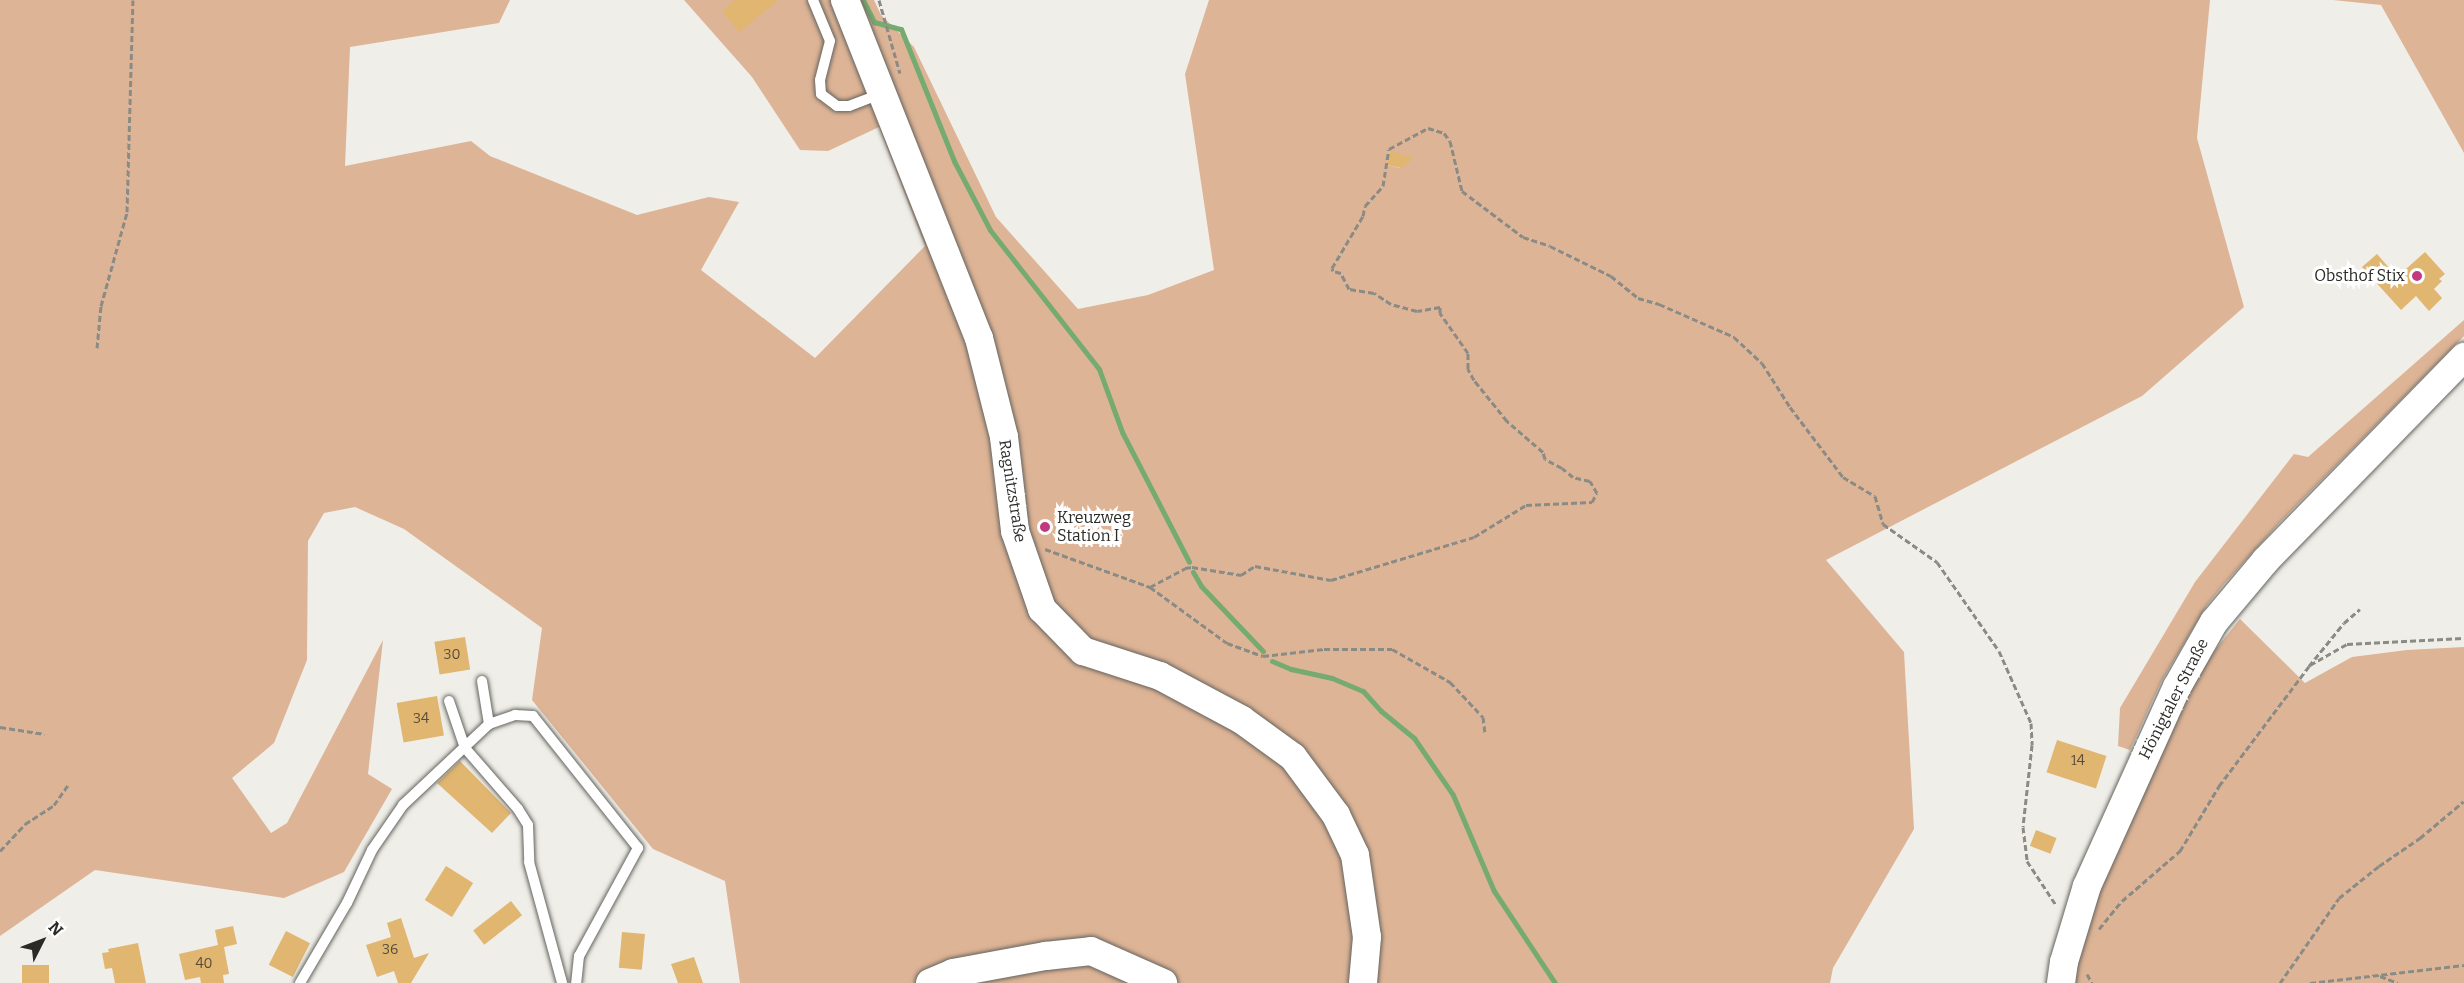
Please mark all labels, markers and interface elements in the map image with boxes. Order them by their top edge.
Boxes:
place label: Obsthof Stix [2314,266,2405,286]
marker: Obsthof Stix [2410,269,2424,283]
street label: Ragnitzstraße [994,438,1030,544]
place label: Kreuzweg Station I [1057,508,1131,546]
marker: Kreuzweg Station I [1038,520,1052,534]
street label: Hönigtaler Straße [2135,635,2213,763]
house number: 30 [444,647,460,663]
house number: 34 [413,711,429,727]
house number: 14 [2071,753,2085,769]
north arrow [12,911,72,971]
text: N [45,918,67,940]
house number: 36 [382,942,398,958]
house number: 40 [195,956,213,972]

